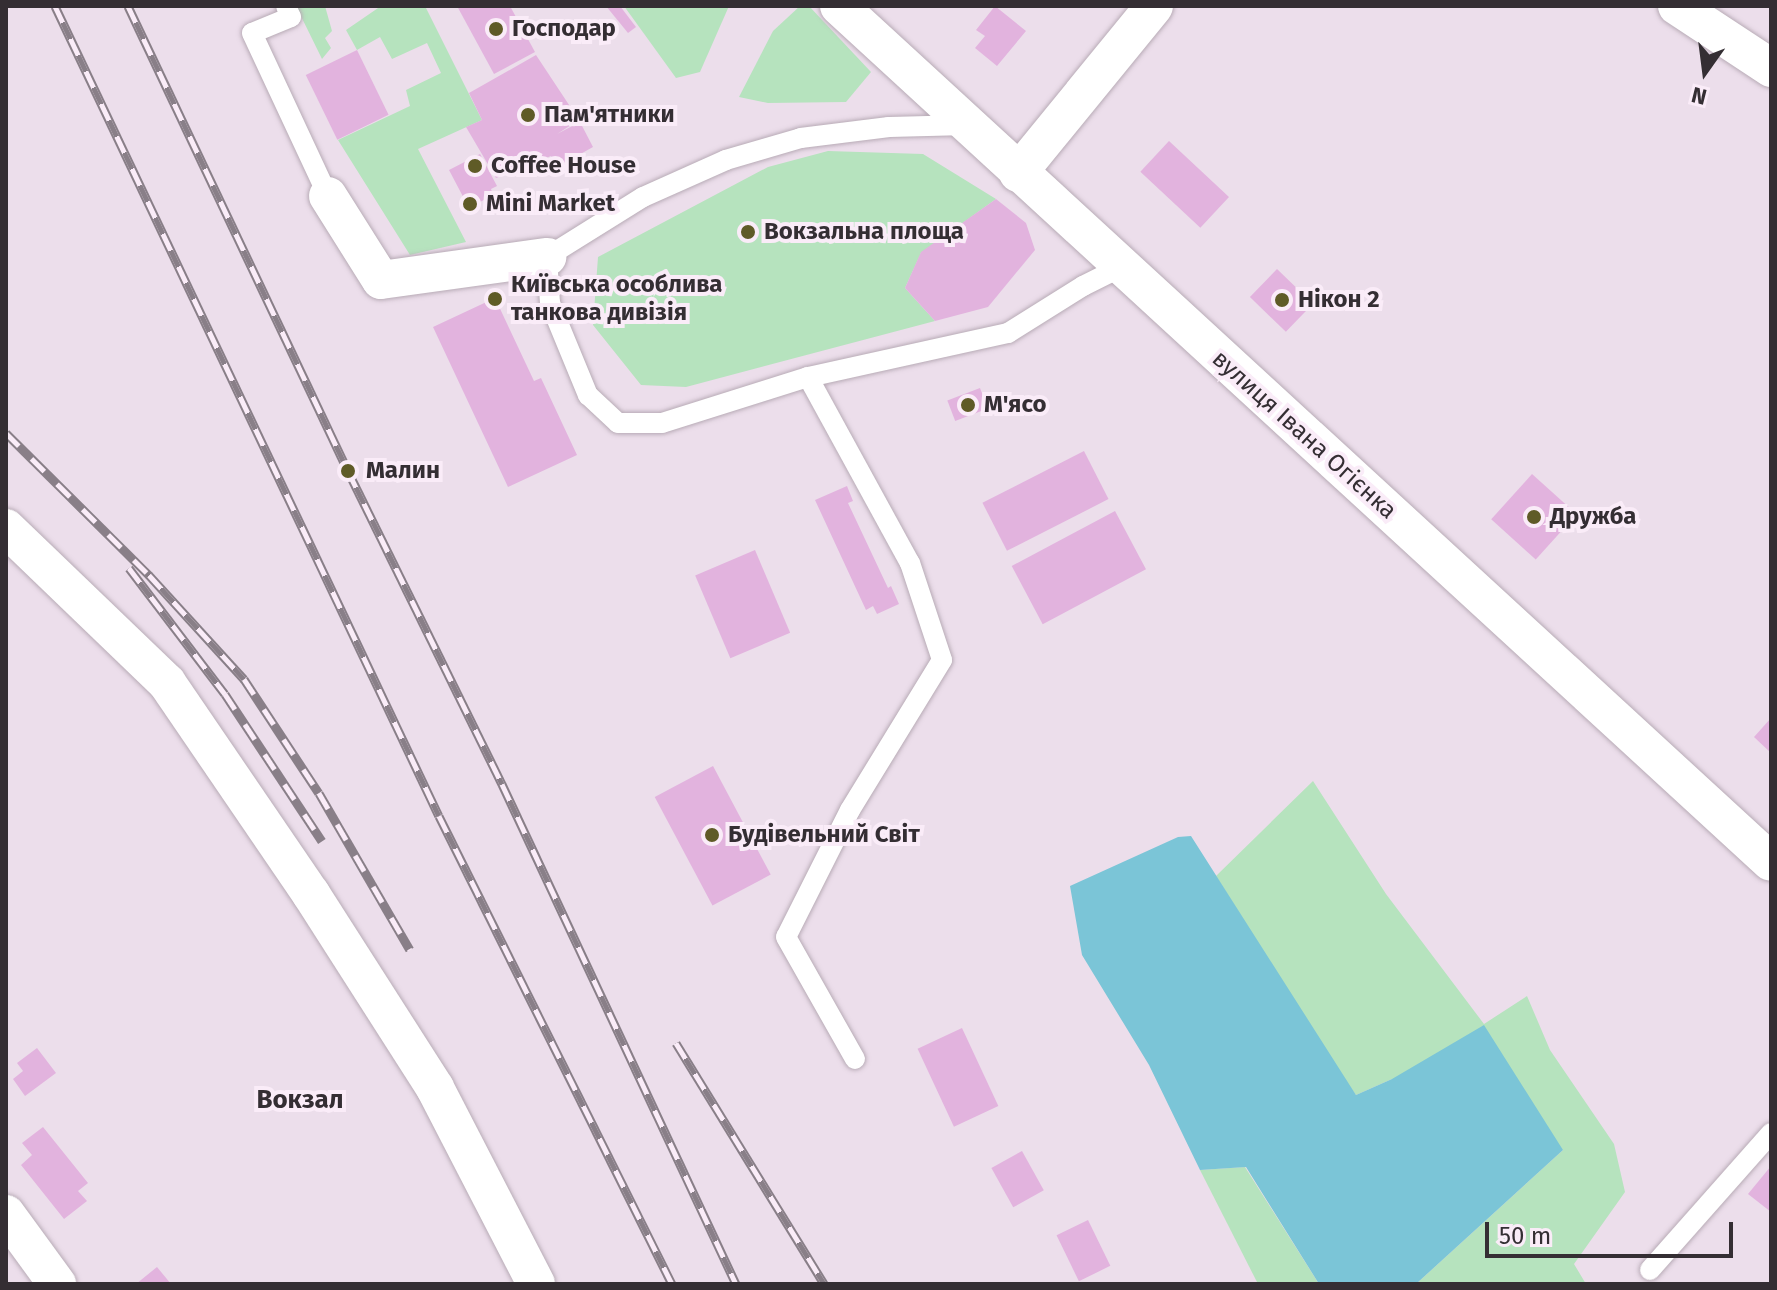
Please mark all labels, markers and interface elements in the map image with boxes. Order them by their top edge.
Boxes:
place label: Господар [512,15,616,43]
marker: Господар [487,20,505,38]
north arrow [1665,32,1745,112]
text: N [1689,81,1709,111]
place label: Пам'ятники [544,101,675,129]
marker: Пам'ятники [519,106,537,124]
place label: Coffee House [491,152,636,180]
marker: Coffee House [466,157,484,175]
place label: Mini Market [486,190,615,218]
marker: Mini Market [461,195,479,213]
place label: Вокзальна площа [764,218,964,246]
marker: Вокзальна площа [739,223,757,241]
place label: Київська особлива танкова дивізія [511,271,722,327]
place label: Нікон 2 [1298,286,1380,314]
marker: Київська особлива танкова дивізія [486,290,504,308]
marker: Нікон 2 [1273,291,1291,309]
street label: вулиця Івана Огієнка [1206,345,1402,525]
place label: М'ясо [984,391,1046,419]
marker: М'ясо [959,396,977,414]
place label: Малин [366,457,440,485]
marker: Малин [337,460,359,482]
place label: Дружба [1550,503,1636,531]
marker: Дружба [1525,508,1543,526]
place label: Будівельний Світ [728,821,920,849]
marker: Будівельний Світ [703,826,721,844]
district label: Вокзал [256,1084,344,1116]
scale bar [1489,1206,1737,1256]
text: 50 m [1499,1222,1551,1250]

